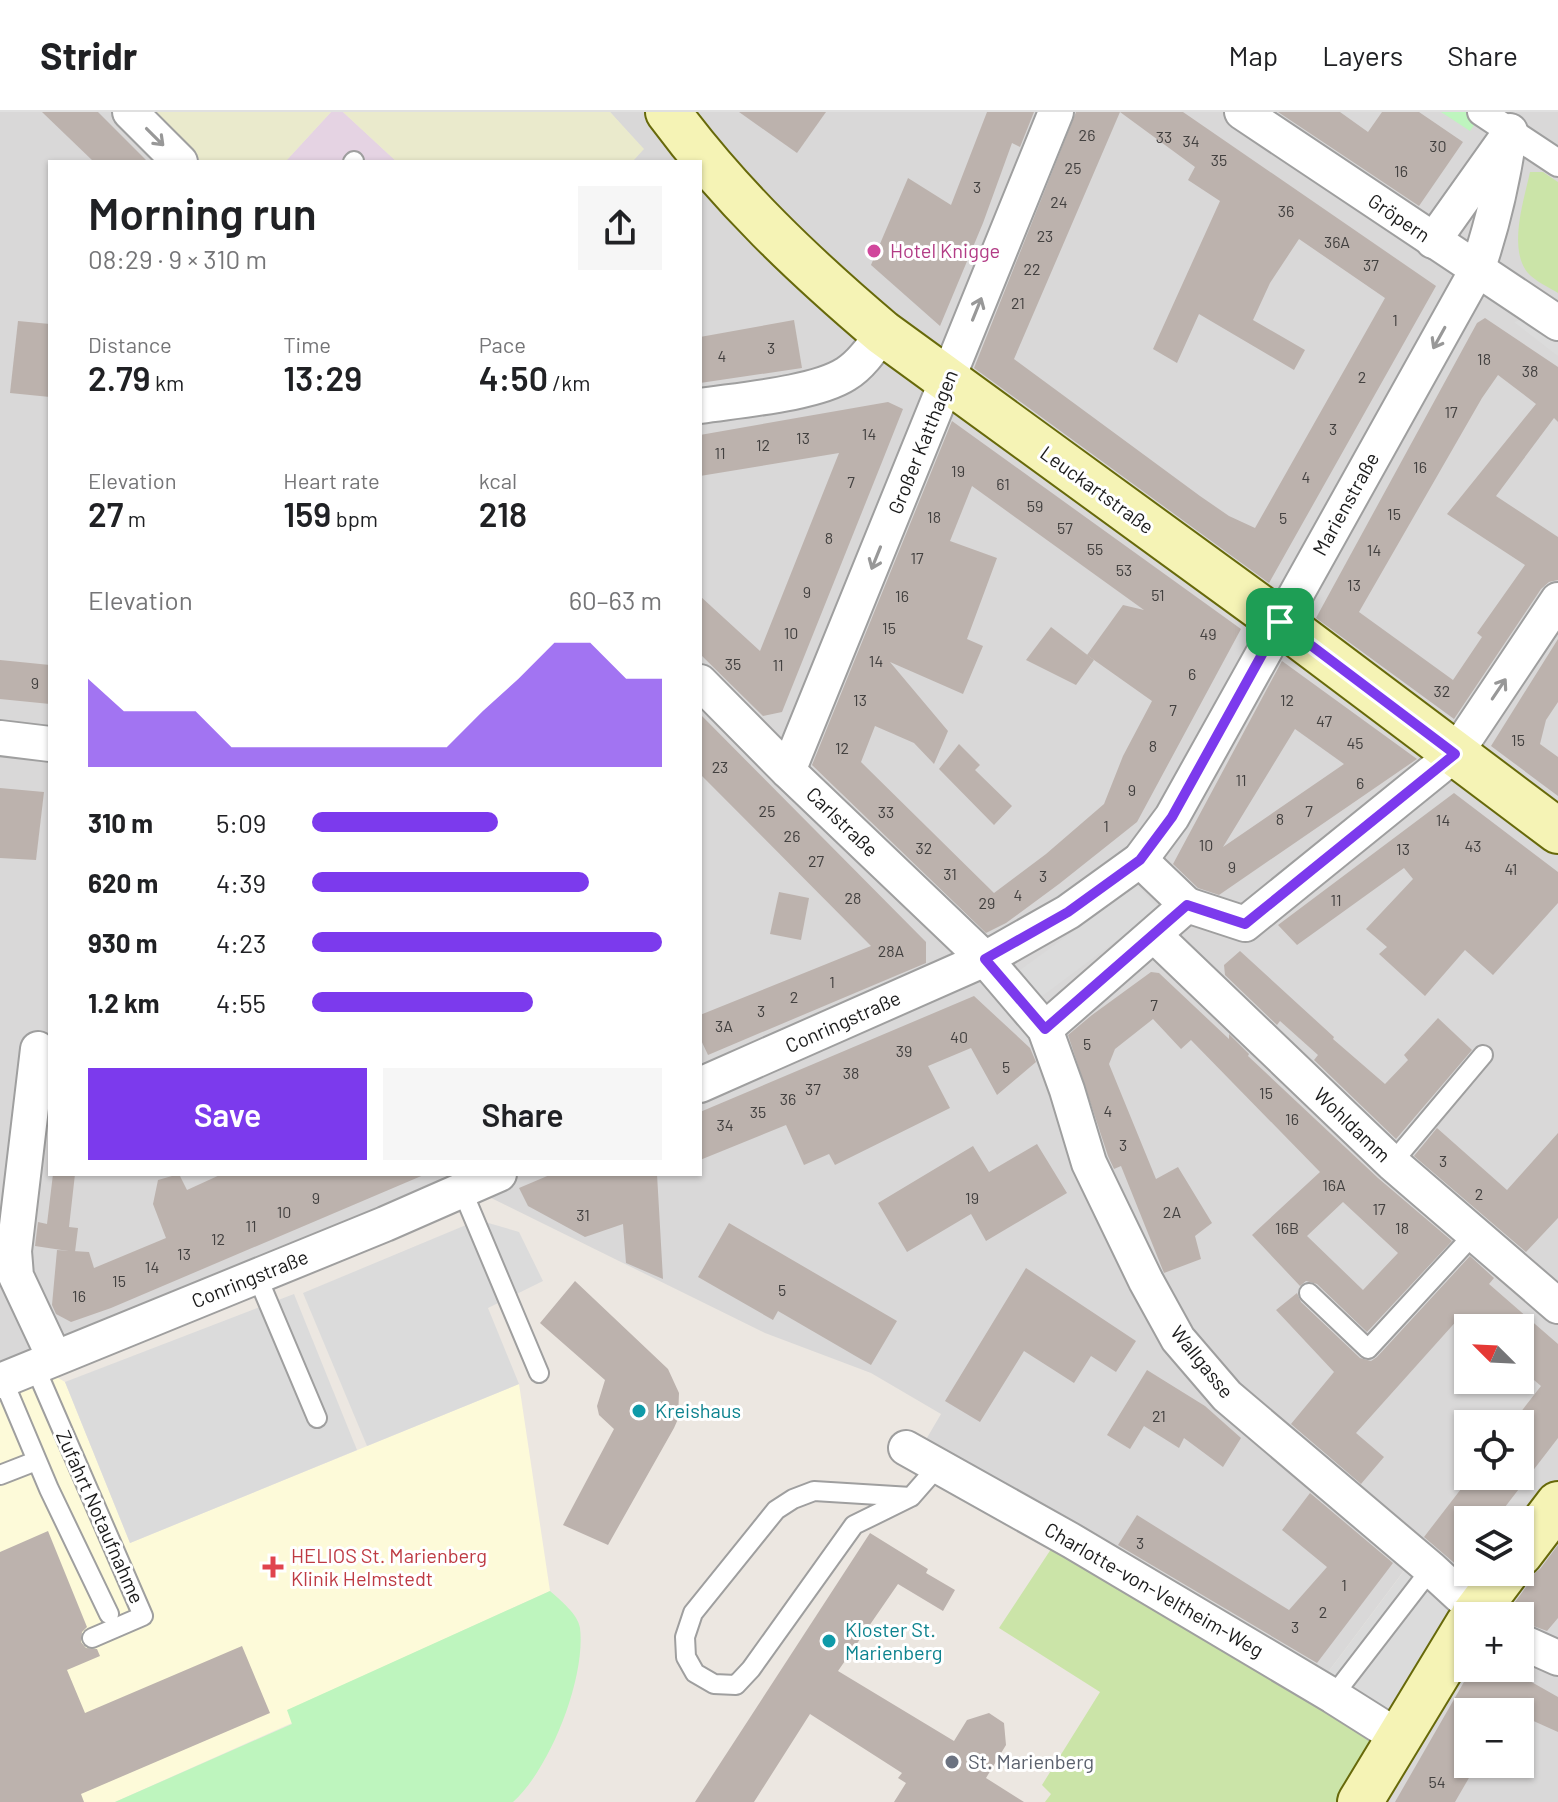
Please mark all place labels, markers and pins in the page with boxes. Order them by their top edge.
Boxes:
place label: Hotel Knigge [890,238,1000,262]
marker: Hotel Knigge [865,242,883,260]
pin [1246,588,1314,656]
place label: Kreishaus [655,1398,741,1422]
marker: Kreishaus [630,1402,648,1420]
place label: HELIOS St. Marienberg Klinik Helmstedt [291,1543,487,1590]
marker: HELIOS St. Marienberg Klinik Helmstedt [262,1556,284,1578]
place label: Kloster St. Marienberg [845,1617,943,1664]
marker: Kloster St. Marienberg [820,1632,838,1650]
place label: St. Marienberg [968,1749,1094,1773]
marker: St. Marienberg [943,1753,961,1771]

